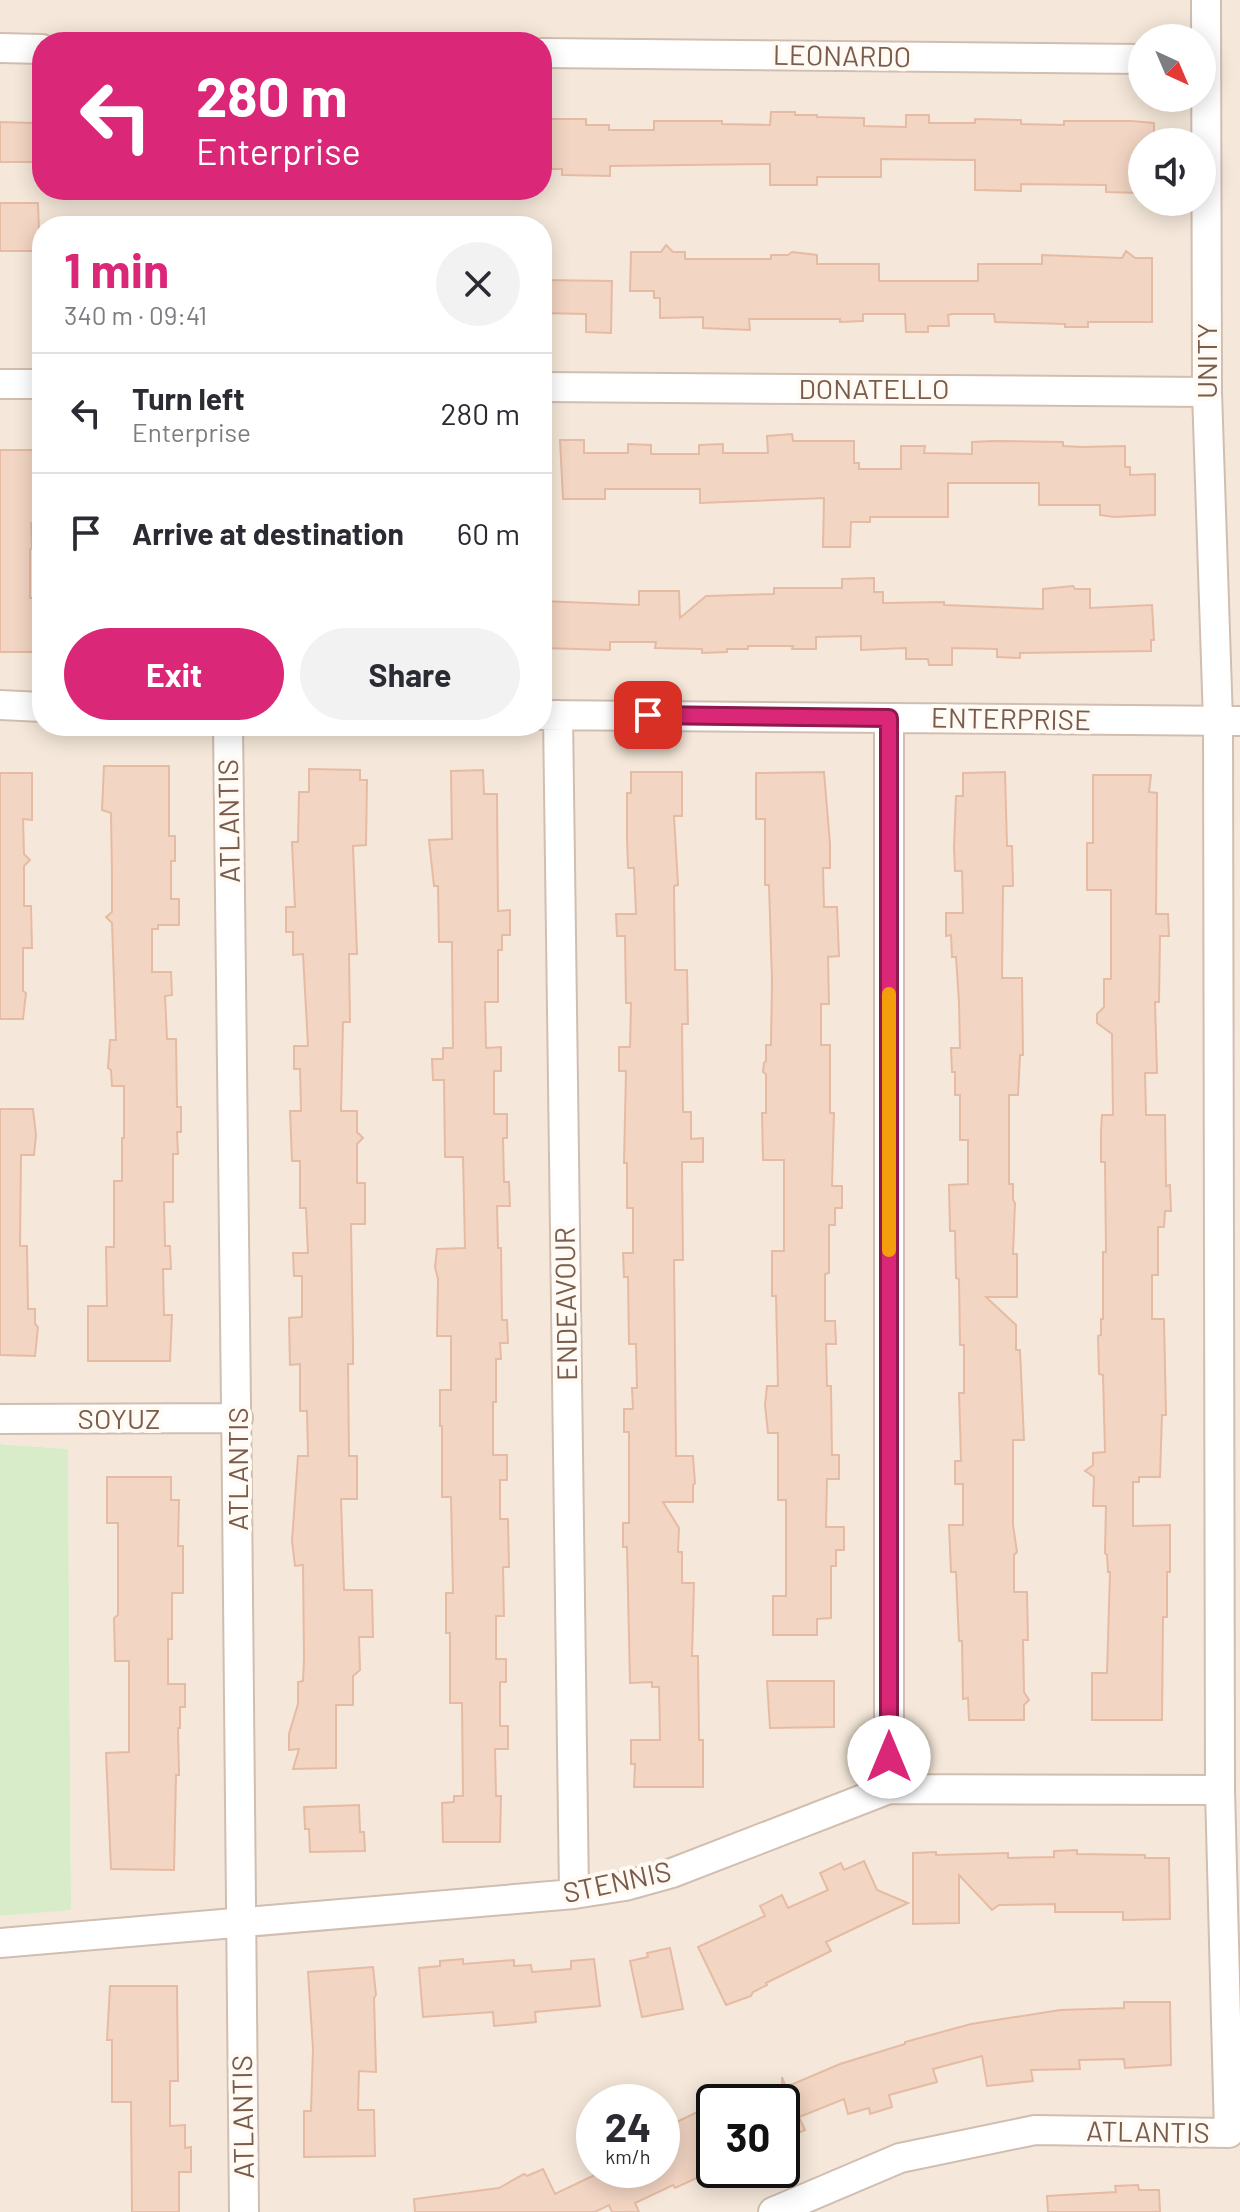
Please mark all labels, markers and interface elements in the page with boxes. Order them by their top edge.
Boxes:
north arrow [1128,24,1216,112]
map controls [1128,24,1216,216]
street label: LEONARDO [773,37,911,73]
text: 280 m [196,61,348,128]
icon: left [64,64,168,168]
button: sound [1128,128,1216,216]
text: Enterprise [196,129,361,172]
text: 1 min [64,240,169,298]
button: close [436,242,520,326]
text: 340 m · 09:41 [64,299,207,330]
street label: UNITY [1189,323,1223,399]
street label: DONATELLO [799,371,949,405]
text: Turn left [132,380,245,416]
icon: left [64,391,108,435]
text: 280 m [441,395,520,431]
text: Enterprise [132,416,251,447]
icon: arrive [64,511,108,555]
text: Arrive at destination [132,515,404,551]
text: 60 m [457,515,520,551]
button: Exit [64,628,284,720]
button: Share [300,628,520,720]
pin [614,681,682,749]
icon: arrive [626,693,670,737]
street label: ENTERPRISE [931,700,1091,736]
street label: ATLANTIS [210,759,246,883]
street label: ENDEAVOUR [547,1227,583,1381]
street label: SOYUZ [78,1401,160,1435]
street label: ATLANTIS [220,1407,254,1531]
position arrow [847,1715,931,1799]
street label: STENNIS [560,1853,674,1909]
street label: ATLANTIS [224,2055,260,2179]
speed limit sign: 30 [696,2084,800,2188]
text: 24 [605,2102,651,2150]
street label: ATLANTIS [1086,2113,1210,2149]
text: km/h [605,2144,651,2168]

